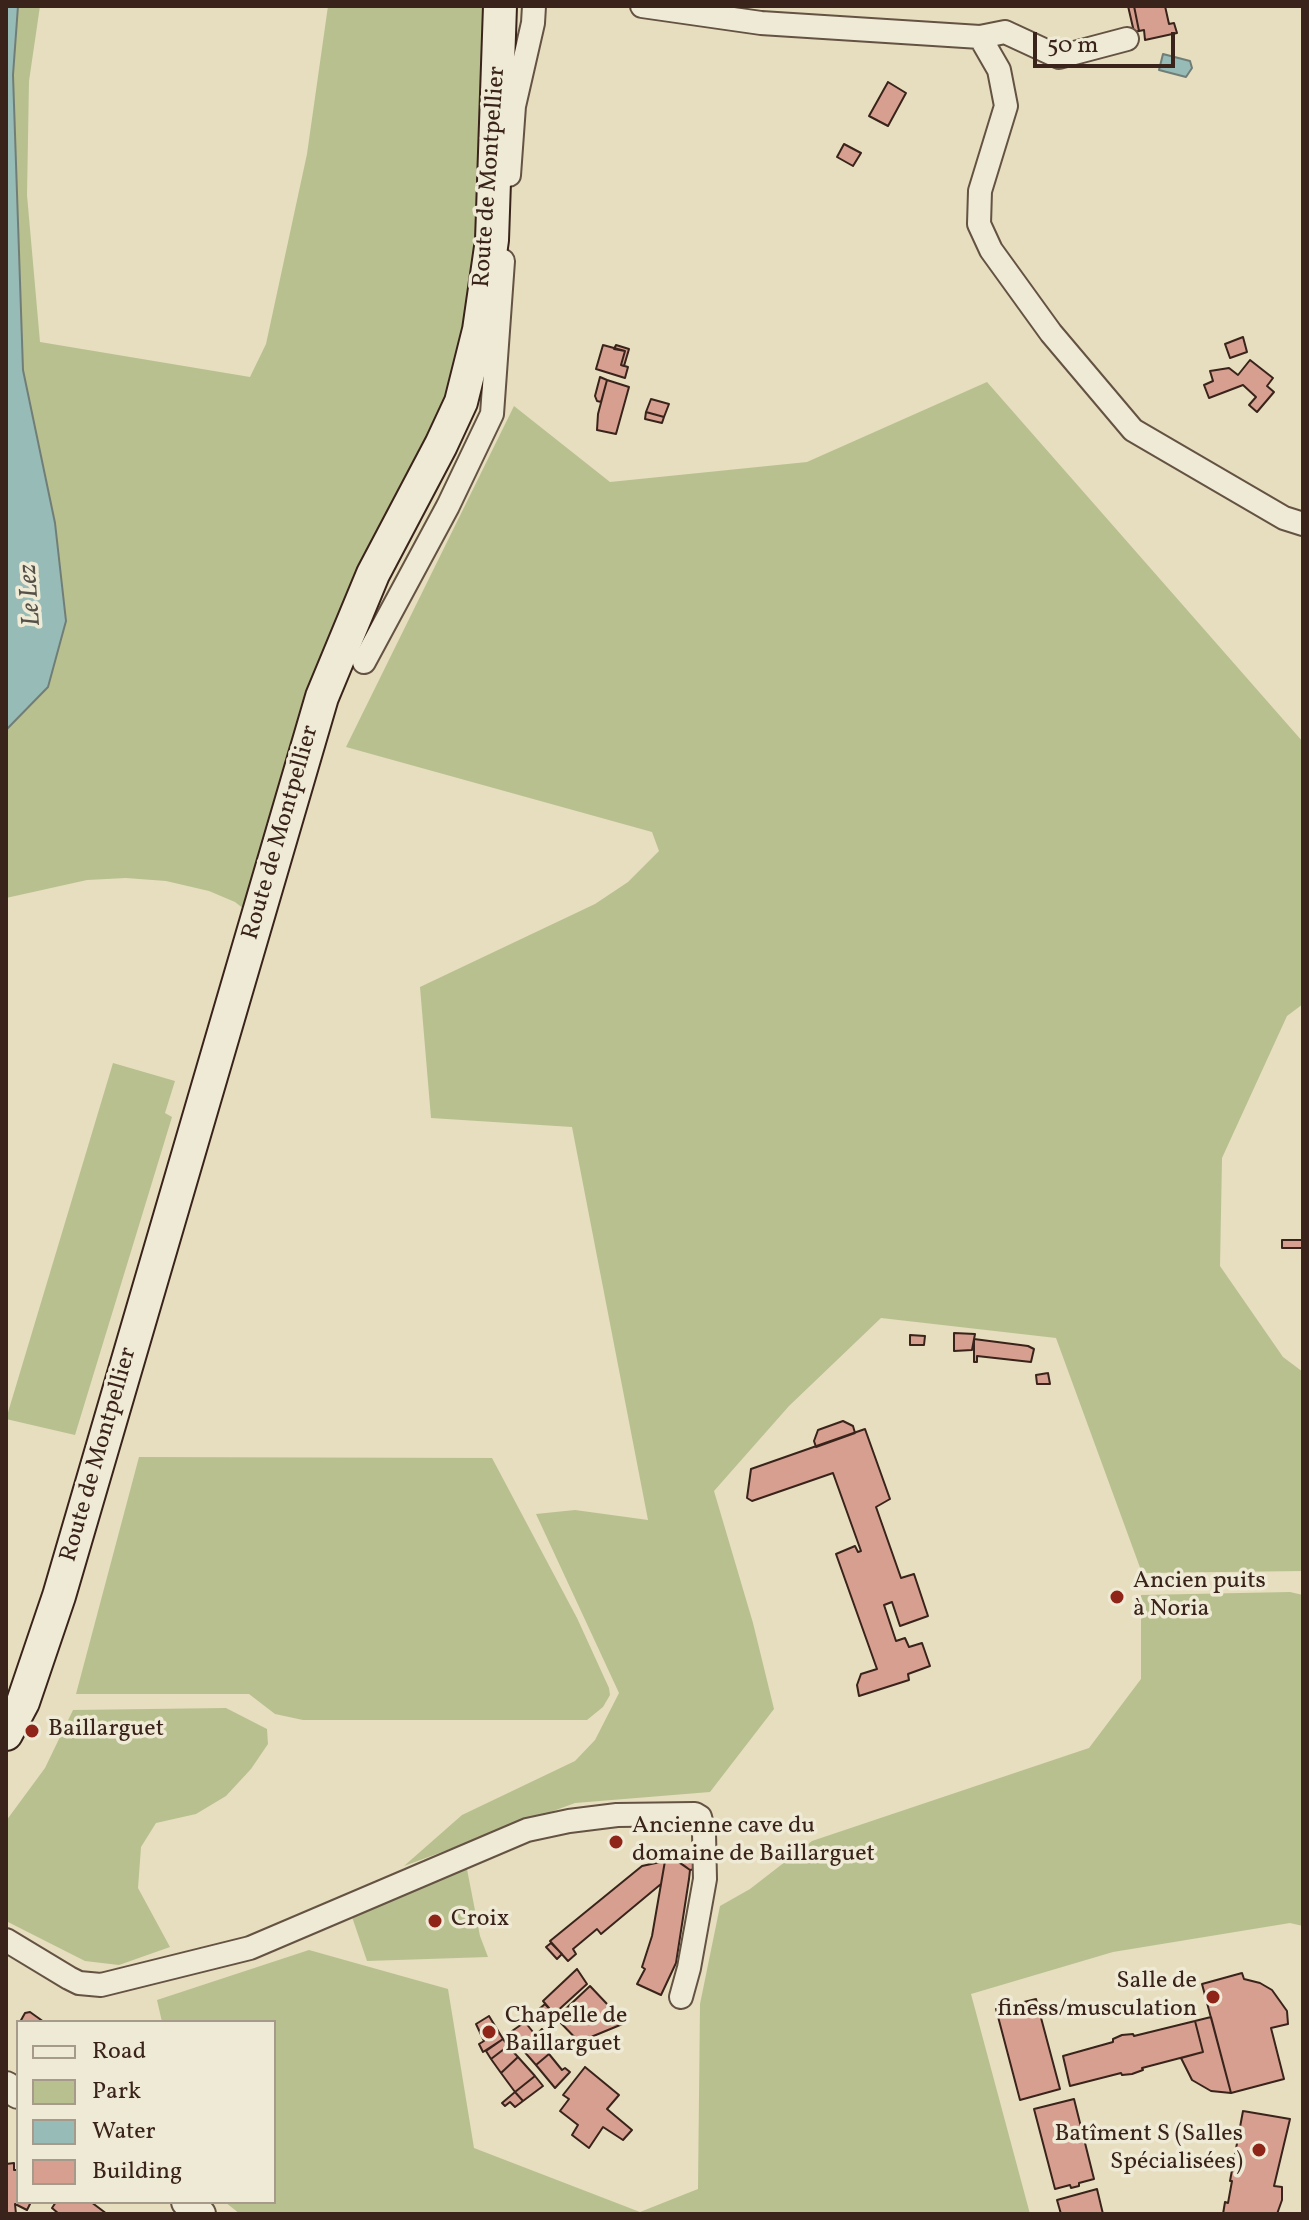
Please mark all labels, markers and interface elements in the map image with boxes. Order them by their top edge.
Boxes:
scale bar [1037,16,1179,66]
text: 50 m [1047,29,1099,63]
street label: Route de Montpellier [469,65,513,289]
water label: Le Lez [14,563,50,627]
street label: Route de Montpellier [238,722,326,944]
street label: Route de Montpellier [56,1344,144,1566]
place label: Ancien puits à Noria [1133,1569,1266,1625]
marker: Ancien puits à Noria [1108,1588,1126,1606]
place label: Baillarguet [48,1717,164,1745]
marker: Baillarguet [23,1722,41,1740]
place label: Ancienne cave du domaine de Baillarguet [632,1814,875,1870]
marker: Ancienne cave du domaine de Baillarguet [607,1833,625,1851]
place label: Croix [451,1907,509,1935]
marker: Croix [426,1912,444,1930]
place label: Salle de finess/musculation [997,1969,1197,2025]
marker: Salle de finess/musculation [1204,1988,1222,2006]
place label: Chapelle de Baillarguet [505,2004,627,2060]
legend [16,2020,276,2204]
marker: Chapelle de Baillarguet [480,2023,498,2041]
text: Road [92,2035,146,2069]
text: Park [92,2075,141,2109]
text: Water [92,2115,156,2149]
place label: Batîment S (Salles Spécialisées) [1054,2122,1243,2178]
marker: Batîment S (Salles Spécialisées) [1250,2141,1268,2159]
text: Building [92,2155,182,2189]

